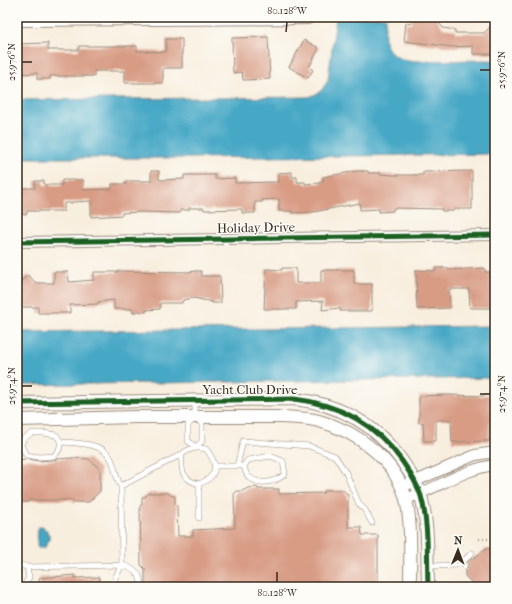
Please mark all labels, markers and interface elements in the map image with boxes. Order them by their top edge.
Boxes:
text: 80.128°W [267,5,308,17]
text: 25.976°N [6,43,18,81]
text: 25.976°N [496,51,508,89]
street label: Holiday Drive [217,219,296,236]
text: 25.974°N [6,366,18,405]
text: 25.974°N [496,374,508,413]
street label: Yacht Club Drive [201,382,298,397]
north arrow [438,530,478,570]
text: N [454,534,463,547]
text: 80.128°W [257,587,298,599]

